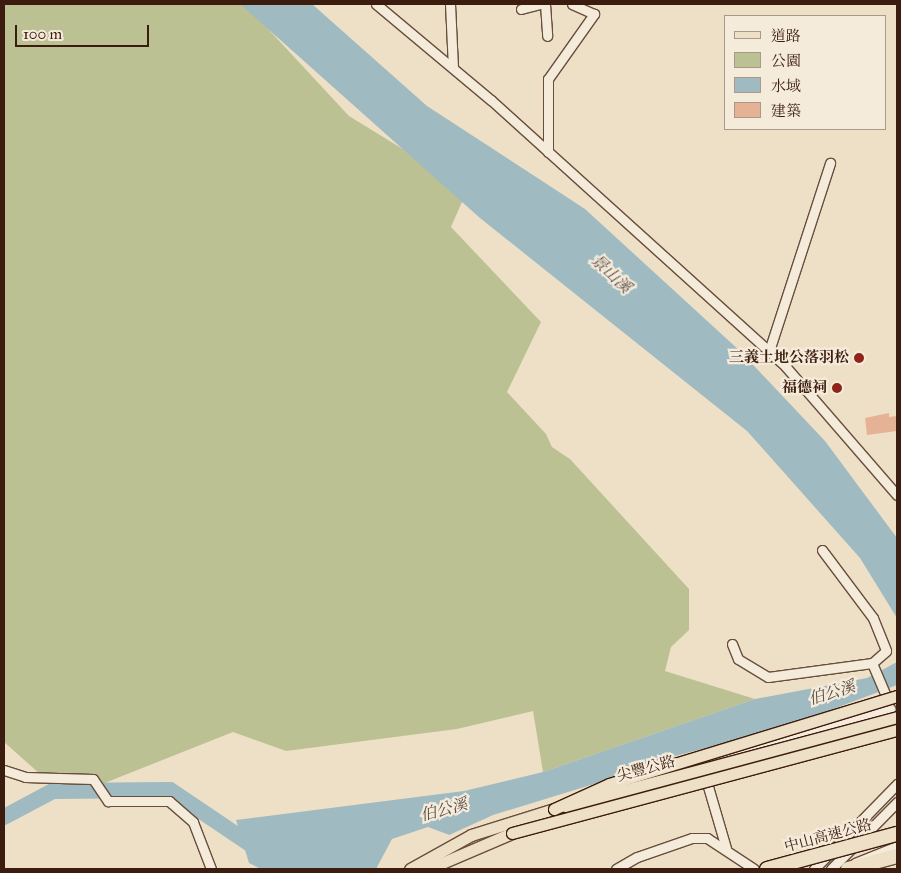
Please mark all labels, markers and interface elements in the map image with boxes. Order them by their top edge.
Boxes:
scale bar [18,15,151,47]
legend [724,15,886,130]
text: 100 m [23,25,62,43]
text: 道路 [771,27,801,45]
text: 公園 [771,52,801,70]
text: 水域 [771,77,801,95]
text: 建築 [771,102,801,120]
water label: 景山溪 [587,251,635,297]
place label: 三義土地公落羽松 [729,349,849,367]
marker: 三義土地公落羽松 [853,352,865,364]
place label: 福德祠 [782,379,827,397]
marker: 福德祠 [831,382,843,394]
water label: 伯公溪 [806,677,858,709]
street label: 尖豐公路 [615,753,677,785]
water label: 伯公溪 [418,795,470,825]
street label: 中山高速公路 [782,816,874,856]

